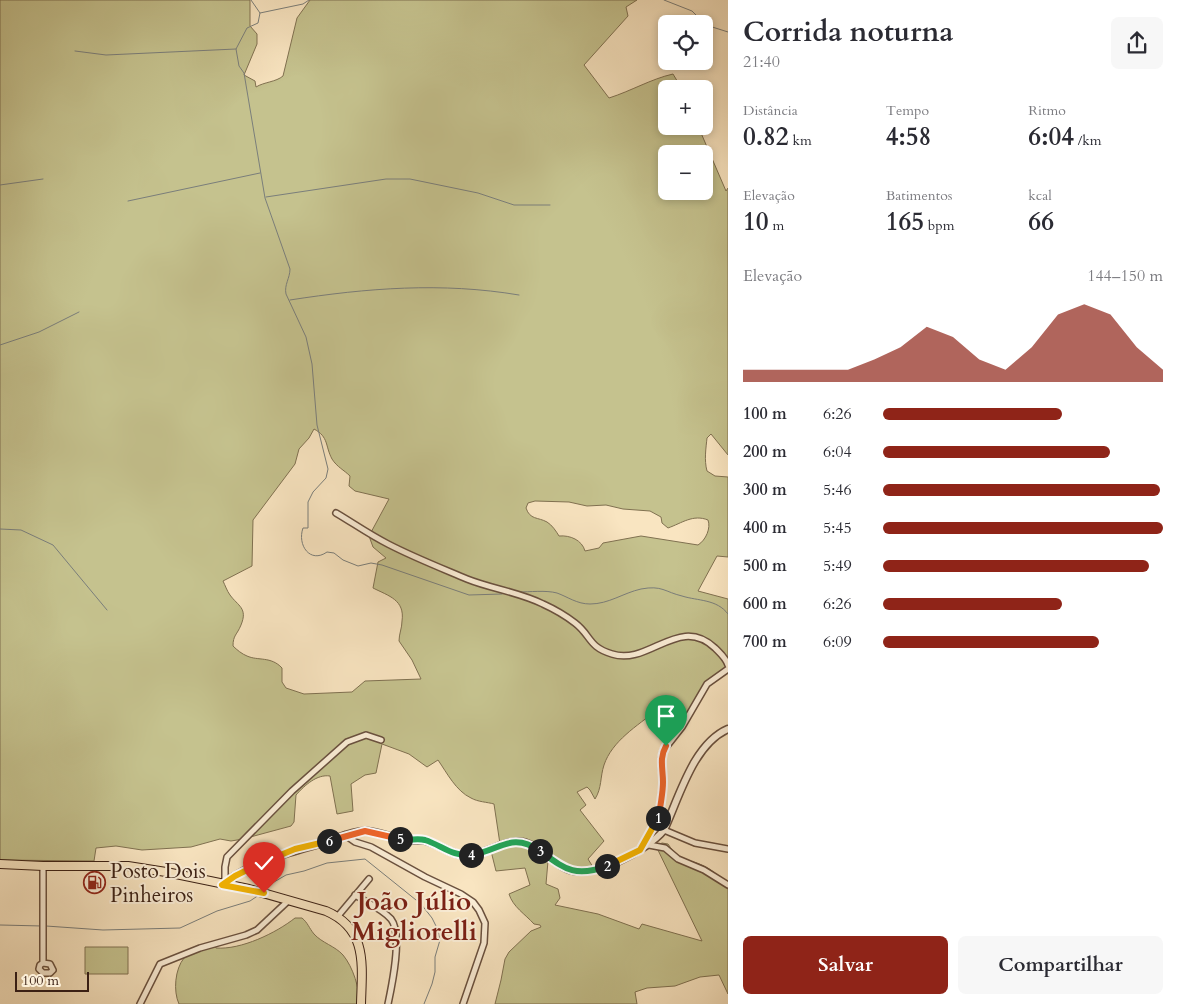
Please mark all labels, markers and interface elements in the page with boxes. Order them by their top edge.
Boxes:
text: Corrida noturna [743,13,953,51]
map controls [658,15,713,200]
button: locate [658,15,713,70]
button: share [1111,17,1163,69]
text: 21:40 [743,51,780,73]
button: + [658,80,713,135]
text: Distância [743,101,798,120]
text: Tempo [886,101,929,120]
text: Ritmo [1028,101,1066,120]
text: 0.82 [743,120,789,154]
text: 4:58 [886,120,931,154]
text: 6:04 [1028,120,1074,154]
text: km [789,131,812,150]
text: /km [1074,131,1102,150]
button: − [658,145,713,200]
text: Elevação [743,186,795,205]
text: Batimentos [886,186,952,205]
text: kcal [1028,186,1052,205]
text: 10 [743,205,769,239]
text: 165 [886,205,924,239]
text: 66 [1028,205,1054,239]
text: m [769,216,784,235]
text: bpm [924,216,955,235]
text: Elevação [743,265,802,287]
text: 144–150 m [1087,265,1163,287]
text: 100 m [743,403,787,425]
text: 6:26 [823,403,852,425]
text: 200 m [743,441,787,463]
text: 6:04 [823,441,852,463]
text: 300 m [743,479,787,501]
text: 5:46 [823,479,852,501]
text: 400 m [743,517,787,539]
text: 5:45 [823,517,852,539]
text: 500 m [743,555,787,577]
text: 5:49 [823,555,852,577]
text: 600 m [743,593,787,615]
text: 6:26 [823,593,852,615]
text: 700 m [743,631,787,653]
text: 6:09 [823,631,852,653]
pin [645,695,687,746]
icon: arrive [652,702,680,730]
pin: 1 [646,806,670,830]
text: 1 [655,809,662,828]
pin: 5 [388,826,412,852]
pin: 6 [316,828,342,854]
text: 5 [397,830,404,849]
text: 6 [326,832,333,851]
pin: 3 [528,838,552,864]
pin [243,842,285,893]
pin: 4 [458,842,484,868]
text: 3 [537,842,544,861]
text: 4 [468,846,475,865]
icon: check [250,849,278,877]
pin: 2 [594,854,620,878]
place label: Posto Dois Pinheiros [110,857,206,910]
text: 2 [604,857,611,876]
fuel station icon: Posto Dois Pinheiros [82,871,106,895]
district label: João Júlio Migliorelli [351,884,477,949]
button: Salvar [743,936,948,994]
button: Compartilhar [958,936,1163,994]
scale bar [15,969,89,992]
text: 100 m [22,971,59,990]

